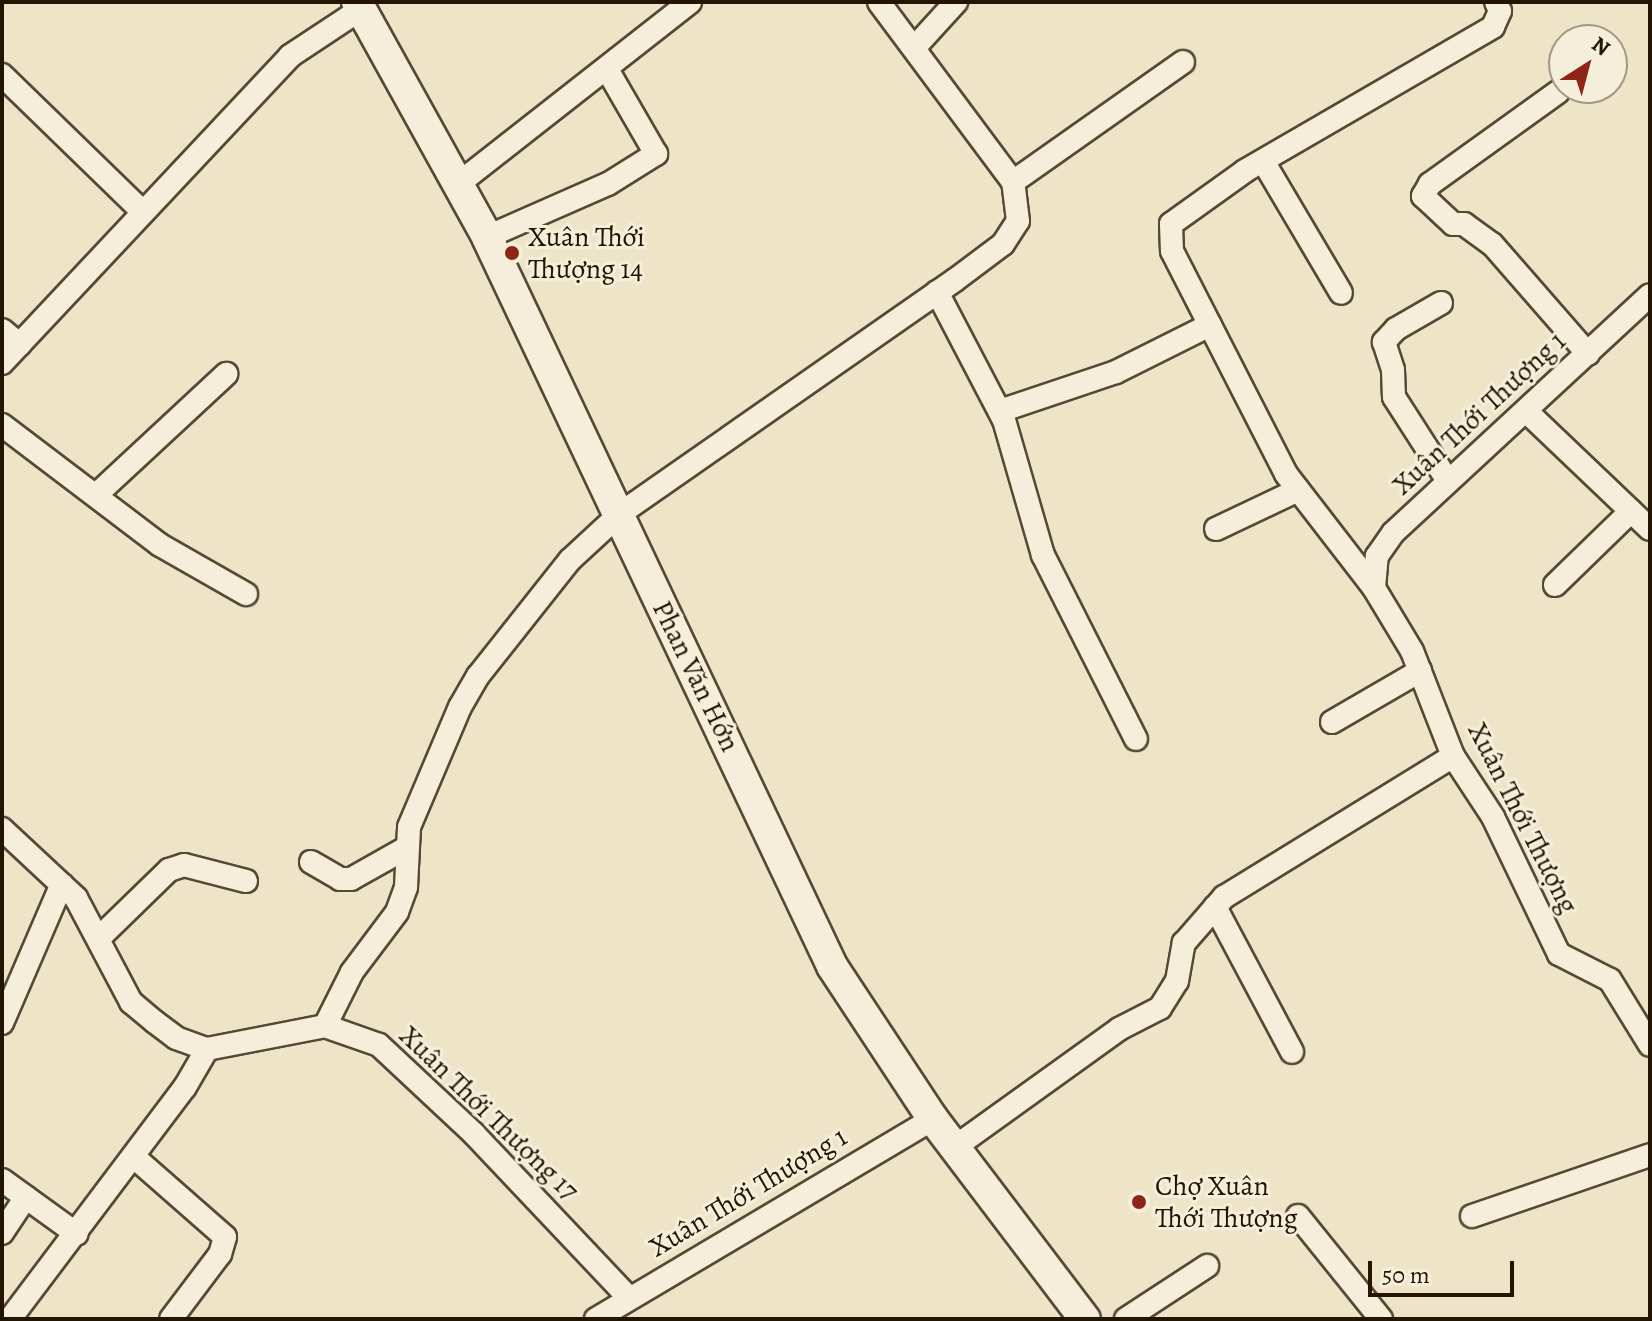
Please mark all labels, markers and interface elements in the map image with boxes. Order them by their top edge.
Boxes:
north arrow [1548,24,1628,104]
text: N [1586,29,1616,63]
place label: Xuân Thới Thượng 14 [528,220,645,286]
marker: Xuân Thới Thượng 14 [503,244,521,262]
street label: Xuân Thới Thượng 1 [1385,324,1573,502]
street label: Phan Văn Hớn [645,595,747,757]
street label: Xuân Thới Thượng [1460,717,1586,919]
street label: Xuân Thới Thượng 17 [392,1019,586,1207]
street label: Xuân Thới Thượng 1 [643,1120,853,1264]
place label: Chợ Xuân Thới Thượng [1155,1169,1298,1235]
marker: Chợ Xuân Thới Thượng [1130,1193,1148,1211]
scale bar [1372,1245,1518,1295]
text: 50 m [1382,1259,1430,1291]

